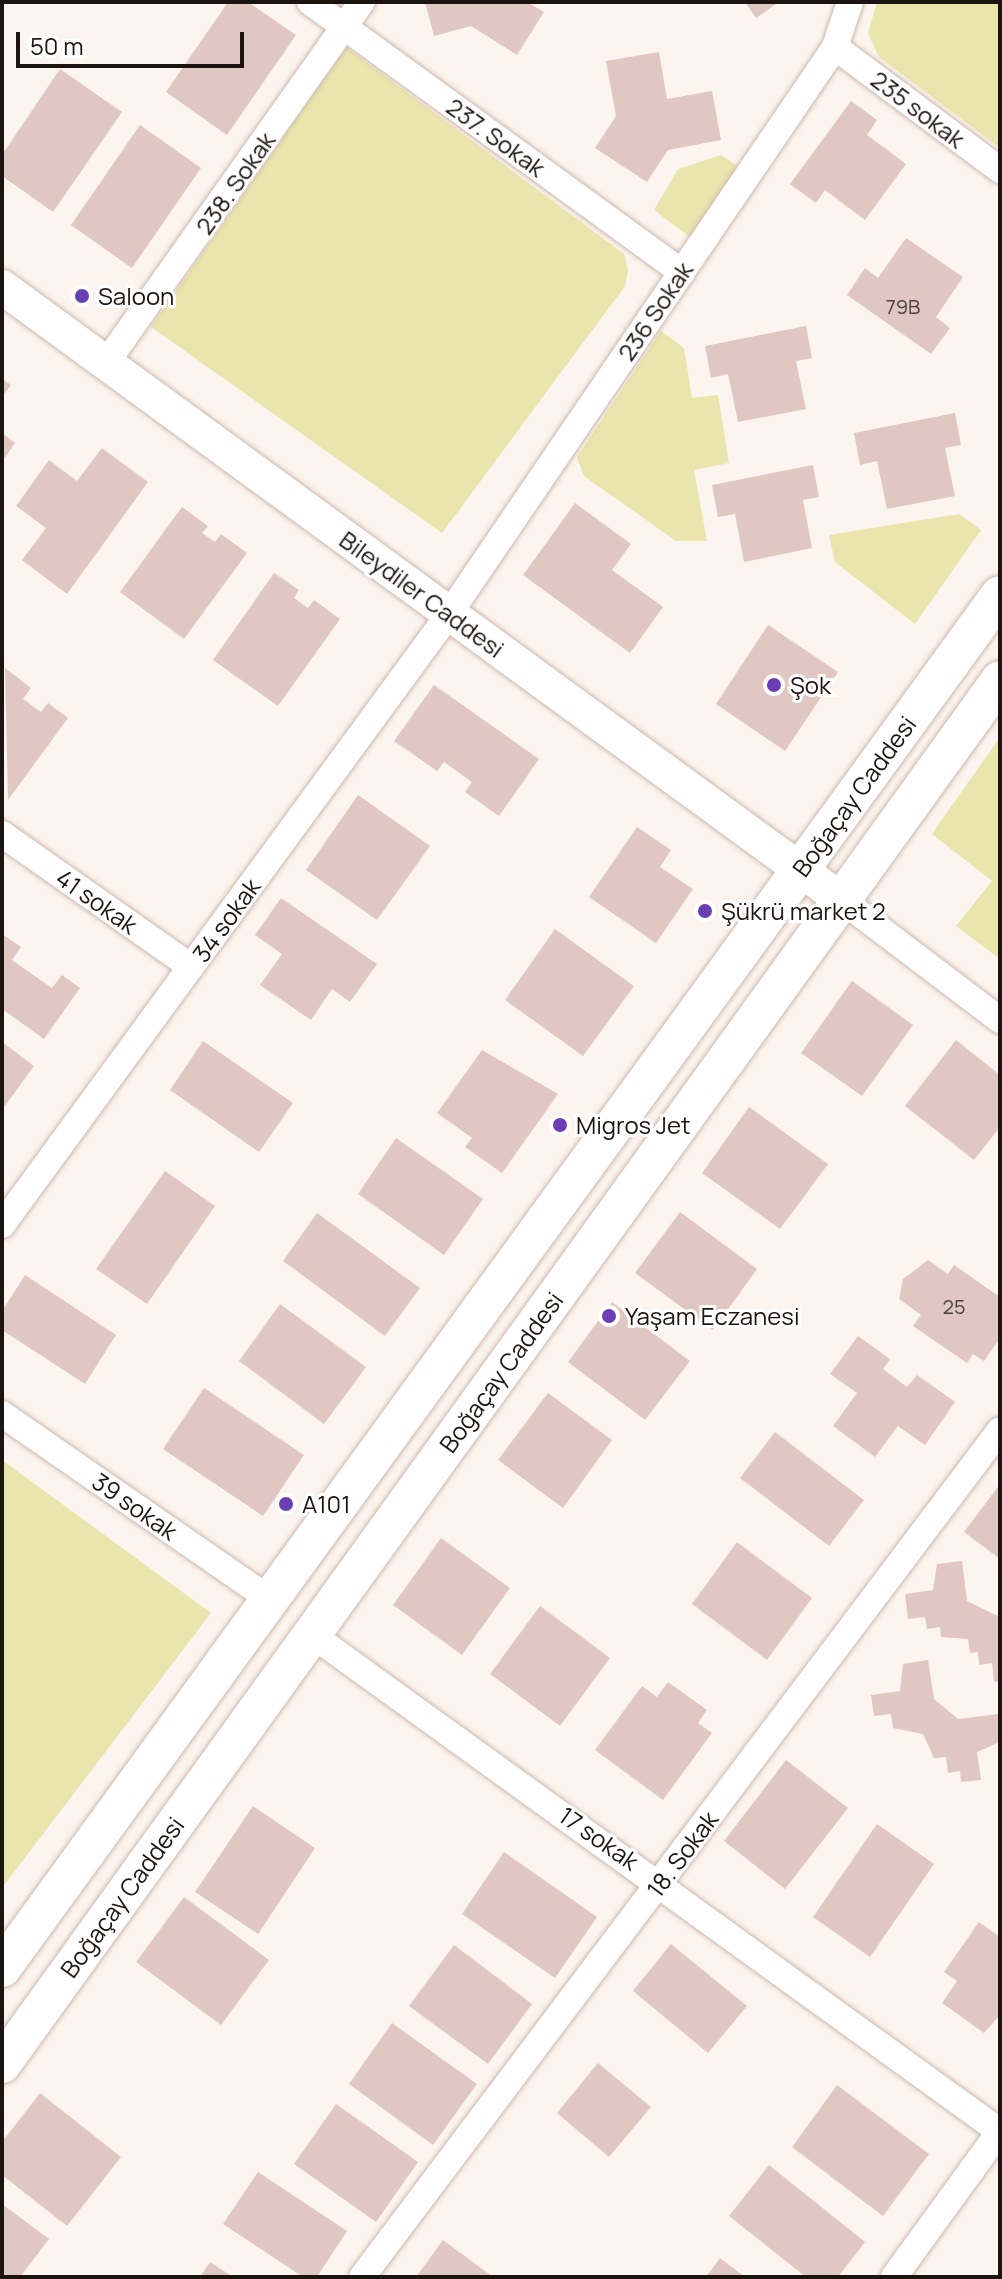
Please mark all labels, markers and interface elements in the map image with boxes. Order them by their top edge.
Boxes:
scale bar [20,16,248,66]
text: 50 m [30,29,84,62]
street label: 235 sokak [866,65,970,153]
street label: 237. Sokak [441,92,551,182]
street label: 238. Sokak [189,126,281,240]
street label: 236 Sokak [612,256,698,366]
place label: Saloon [98,282,174,310]
marker: Saloon [73,287,91,305]
house number: 79B [886,294,920,318]
street label: Bileydiler Caddesi [334,525,510,663]
place label: Şok [790,671,831,699]
marker: Şok [765,676,783,694]
street label: Boğaçay Caddesi [786,710,922,882]
street label: 41 sokak [51,863,143,939]
street label: 34 sokak [186,873,266,967]
place label: Şükrü market 2 [721,897,886,925]
marker: Şükrü market 2 [696,902,714,920]
place label: Migros Jet [576,1111,691,1139]
marker: Migros Jet [551,1116,569,1134]
street label: Boğaçay Caddesi [433,1286,569,1458]
house number: 25 [943,1294,965,1318]
place label: Yaşam Eczanesi [625,1302,800,1330]
marker: Yaşam Eczanesi [600,1307,618,1325]
street label: 39 sokak [87,1466,183,1546]
place label: A101 [302,1490,351,1518]
marker: A101 [277,1495,295,1513]
street label: 17 sokak [554,1800,644,1876]
street label: 18. Sokak [640,1805,724,1903]
street label: Boğaçay Caddesi [54,1811,190,1983]

